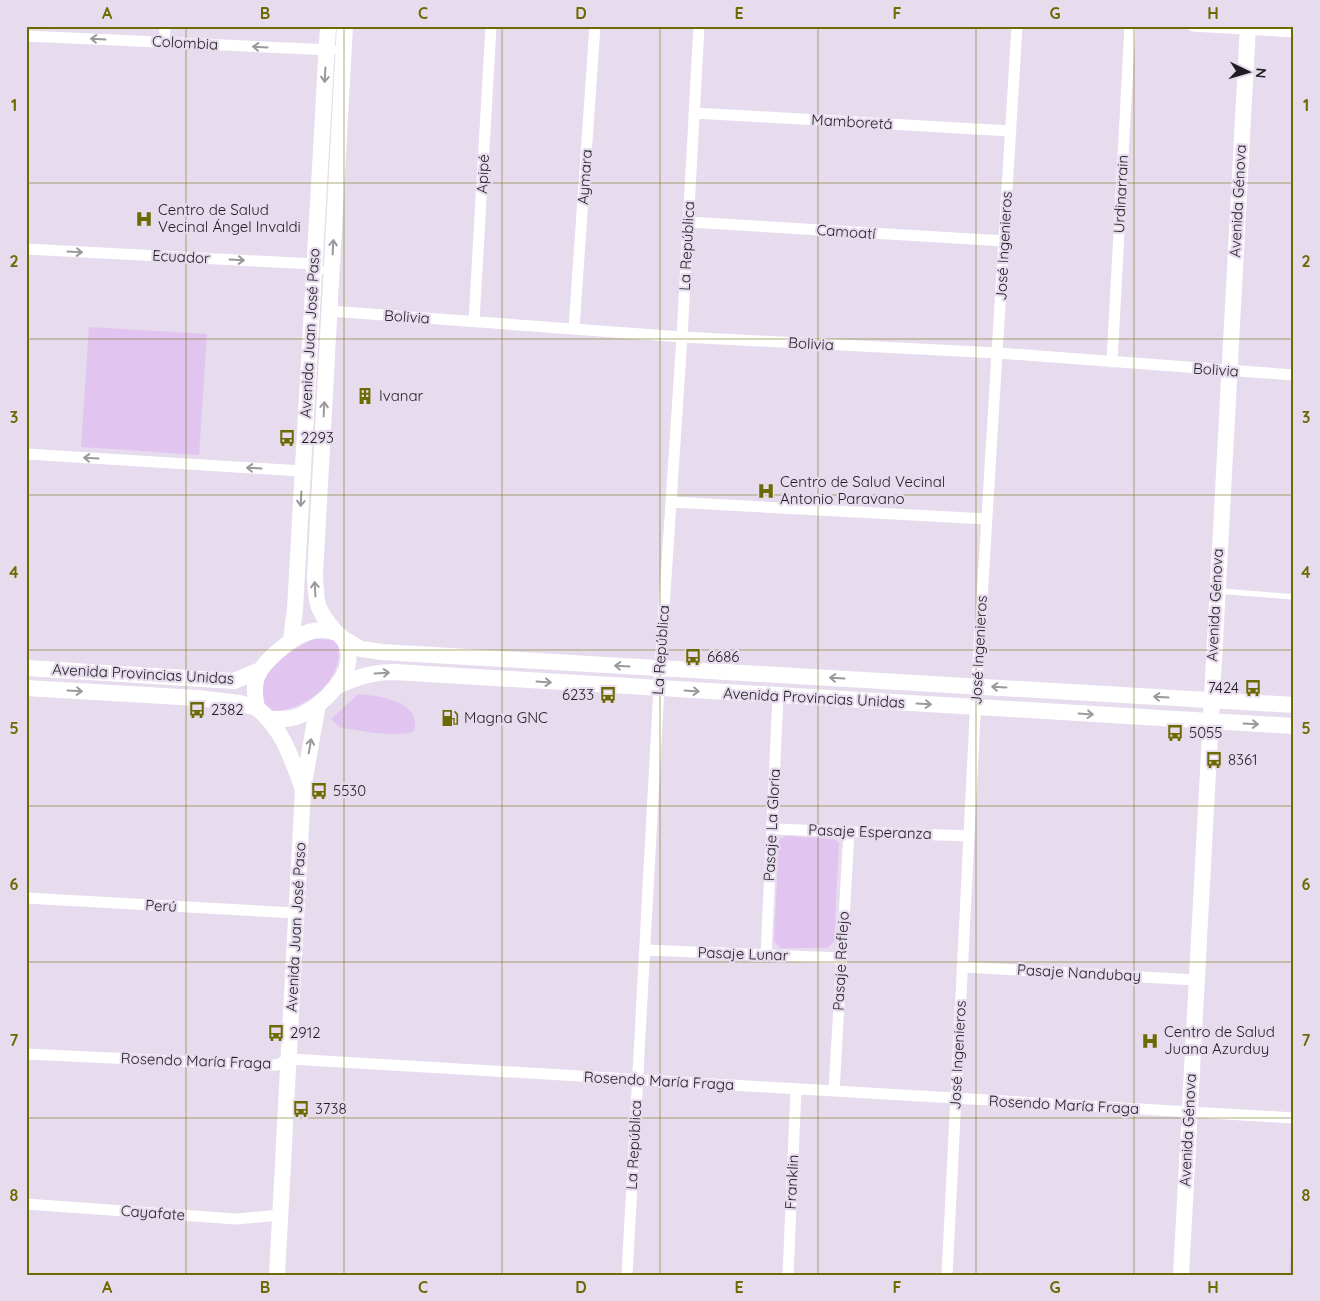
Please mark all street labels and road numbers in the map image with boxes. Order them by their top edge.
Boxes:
street label: Colombia [151,31,219,54]
street label: Mamboretá [811,110,893,133]
street label: Avenida Génova [1225,144,1250,258]
street label: Aymara [573,149,596,205]
street label: Apipé [472,154,493,194]
street label: Urdinarrain [1109,154,1132,234]
street label: José Ingenieros [991,191,1016,301]
street label: La República [675,201,698,291]
street label: Camoatí [816,220,877,243]
street label: Ecuador [152,246,211,268]
street label: Avenida Juan José Paso [296,248,323,418]
street label: Bolivia [384,305,431,328]
street label: Bolivia [788,333,834,354]
street label: Bolivia [1193,358,1240,381]
street label: Avenida Génova [1202,548,1227,662]
street label: José Ingenieros [966,595,991,705]
street label: La República [648,604,673,695]
street label: Avenida Provincias Unidas [52,659,234,688]
street label: Avenida Provincias Unidas [723,683,905,712]
street label: Pasaje La Gloria [759,768,784,882]
street label: Pasaje Esperanza [808,820,932,843]
street label: Avenida Juan José Paso [282,842,309,1012]
street label: Perú [145,895,177,916]
street label: Pasaje Reflejo [828,911,853,1011]
street label: Pasaje Lunar [697,942,789,965]
street label: Pasaje Nandubay [1017,960,1141,985]
street label: José Ingenieros [945,1000,970,1110]
street label: Rosendo María Fraga [120,1048,272,1073]
street label: Rosendo María Fraga [583,1067,735,1094]
street label: Avenida Génova [1175,1073,1200,1187]
street label: Rosendo María Fraga [988,1091,1140,1118]
street label: La República [622,1100,645,1190]
street label: Franklin [781,1154,802,1210]
street label: Cayafate [120,1201,186,1224]

